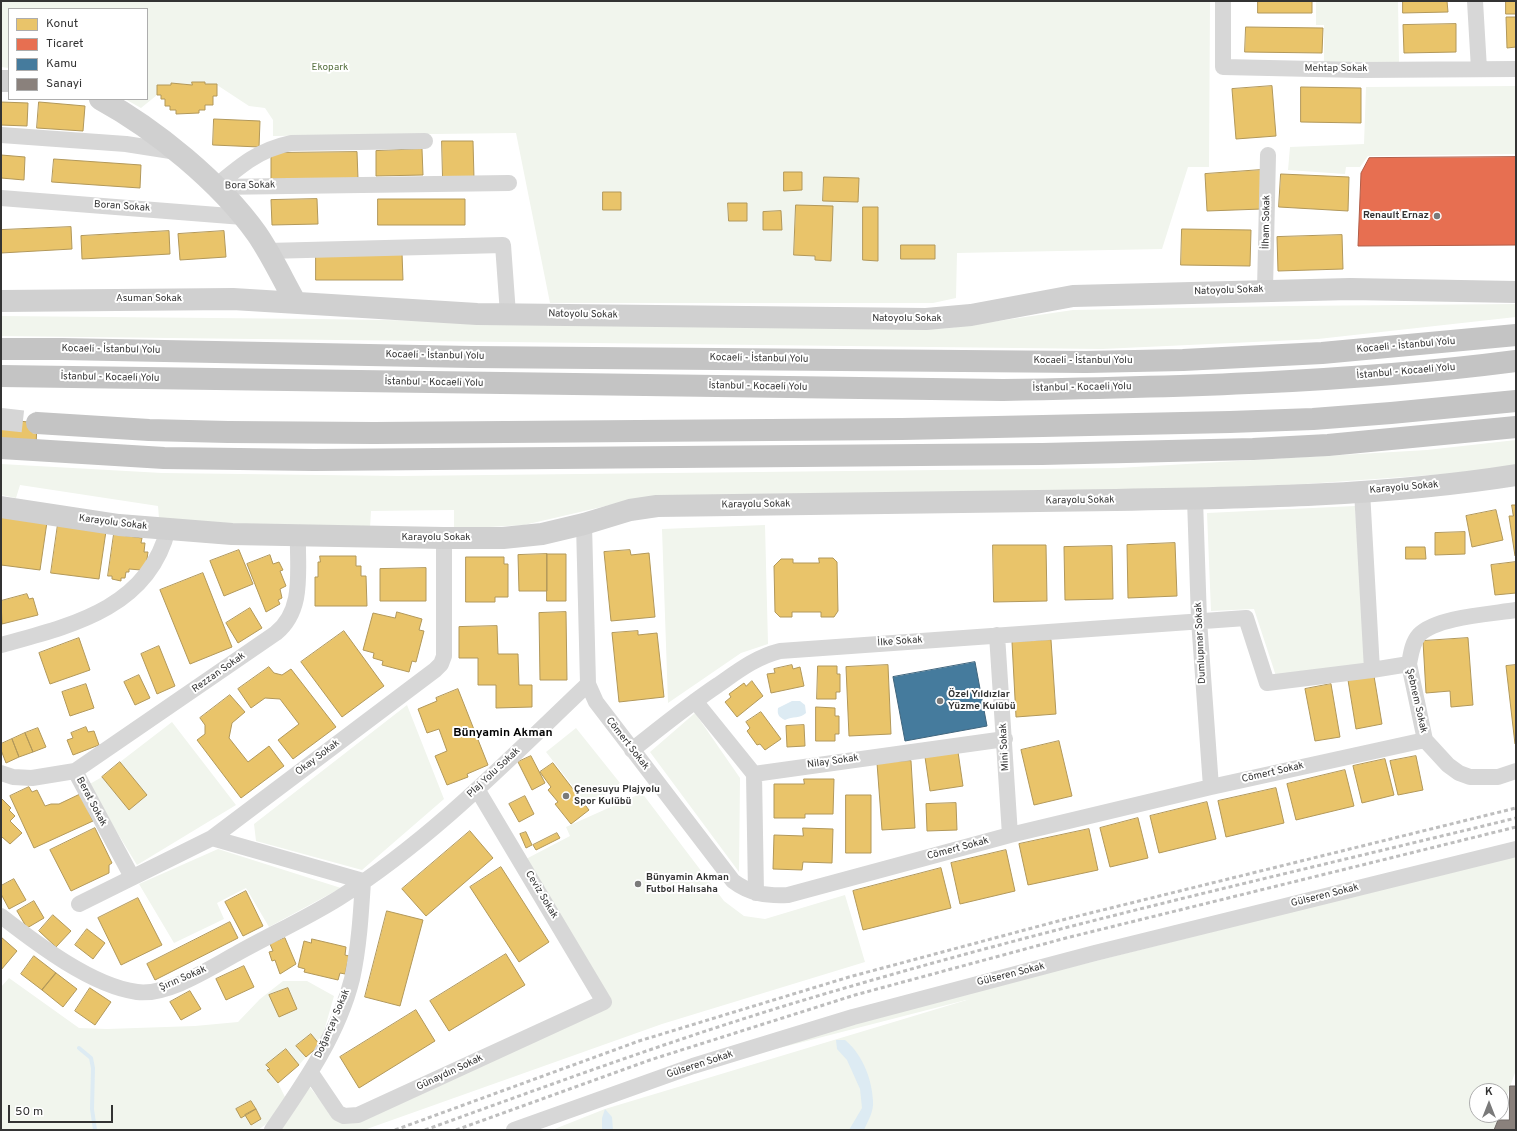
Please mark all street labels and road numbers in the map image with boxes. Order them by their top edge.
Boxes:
street label: Mehtap Sokak [1304,63,1368,75]
street label: Bora Sokak [225,180,275,192]
street label: İlham Sokak [1261,195,1273,249]
street label: Boran Sokak [94,199,150,215]
street label: Natoyolu Sokak [1194,284,1264,298]
street label: Asuman Sokak [116,293,182,305]
street label: Natoyolu Sokak [548,308,618,322]
street label: Natoyolu Sokak [872,313,942,325]
street label: Kocaeli - İstanbul Yolu [1356,336,1456,356]
street label: Kocaeli - İstanbul Yolu [61,343,161,357]
street label: Kocaeli - İstanbul Yolu [385,349,485,363]
street label: Kocaeli - İstanbul Yolu [709,352,809,366]
street label: Kocaeli - İstanbul Yolu [1033,355,1133,367]
street label: İstanbul - Kocaeli Yolu [1356,362,1456,382]
street label: İstanbul - Kocaeli Yolu [60,371,160,385]
street label: İstanbul - Kocaeli Yolu [384,376,484,390]
street label: İstanbul - Kocaeli Yolu [708,380,808,394]
street label: İstanbul - Kocaeli Yolu [1032,381,1132,395]
street label: Karayolu Sokak [1369,479,1439,497]
street label: Karayolu Sokak [1045,494,1115,508]
street label: Karayolu Sokak [721,498,791,512]
street label: Karayolu Sokak [78,513,148,533]
street label: Karayolu Sokak [401,532,471,544]
street label: Dumlupınar Sokak [1193,602,1209,684]
street label: İlke Sokak [877,634,923,650]
street label: Rezzan Sokak [190,650,248,696]
street label: Şebnem Sokak [1403,668,1429,734]
street label: Cömert Sokak [603,715,651,773]
street label: Mini Sokak [998,723,1012,771]
street label: Okay Sokak [294,737,342,779]
street label: Plaj Yolu Sokak [465,745,523,801]
street label: Nilay Sokak [806,752,860,772]
street label: Cömert Sokak [1241,760,1305,786]
street label: Berat Sokak [73,775,109,829]
street label: Cömert Sokak [926,835,990,863]
street label: Ceviz Sokak [522,869,560,921]
street label: Gülseren Sokak [1290,882,1360,910]
street label: Gülseren Sokak [976,961,1046,989]
street label: Şırın Sokak [158,964,208,994]
street label: Doğançay Sokak [313,988,353,1060]
street label: Gülseren Sokak [665,1049,735,1081]
street label: Günaydın Sokak [415,1052,485,1094]

